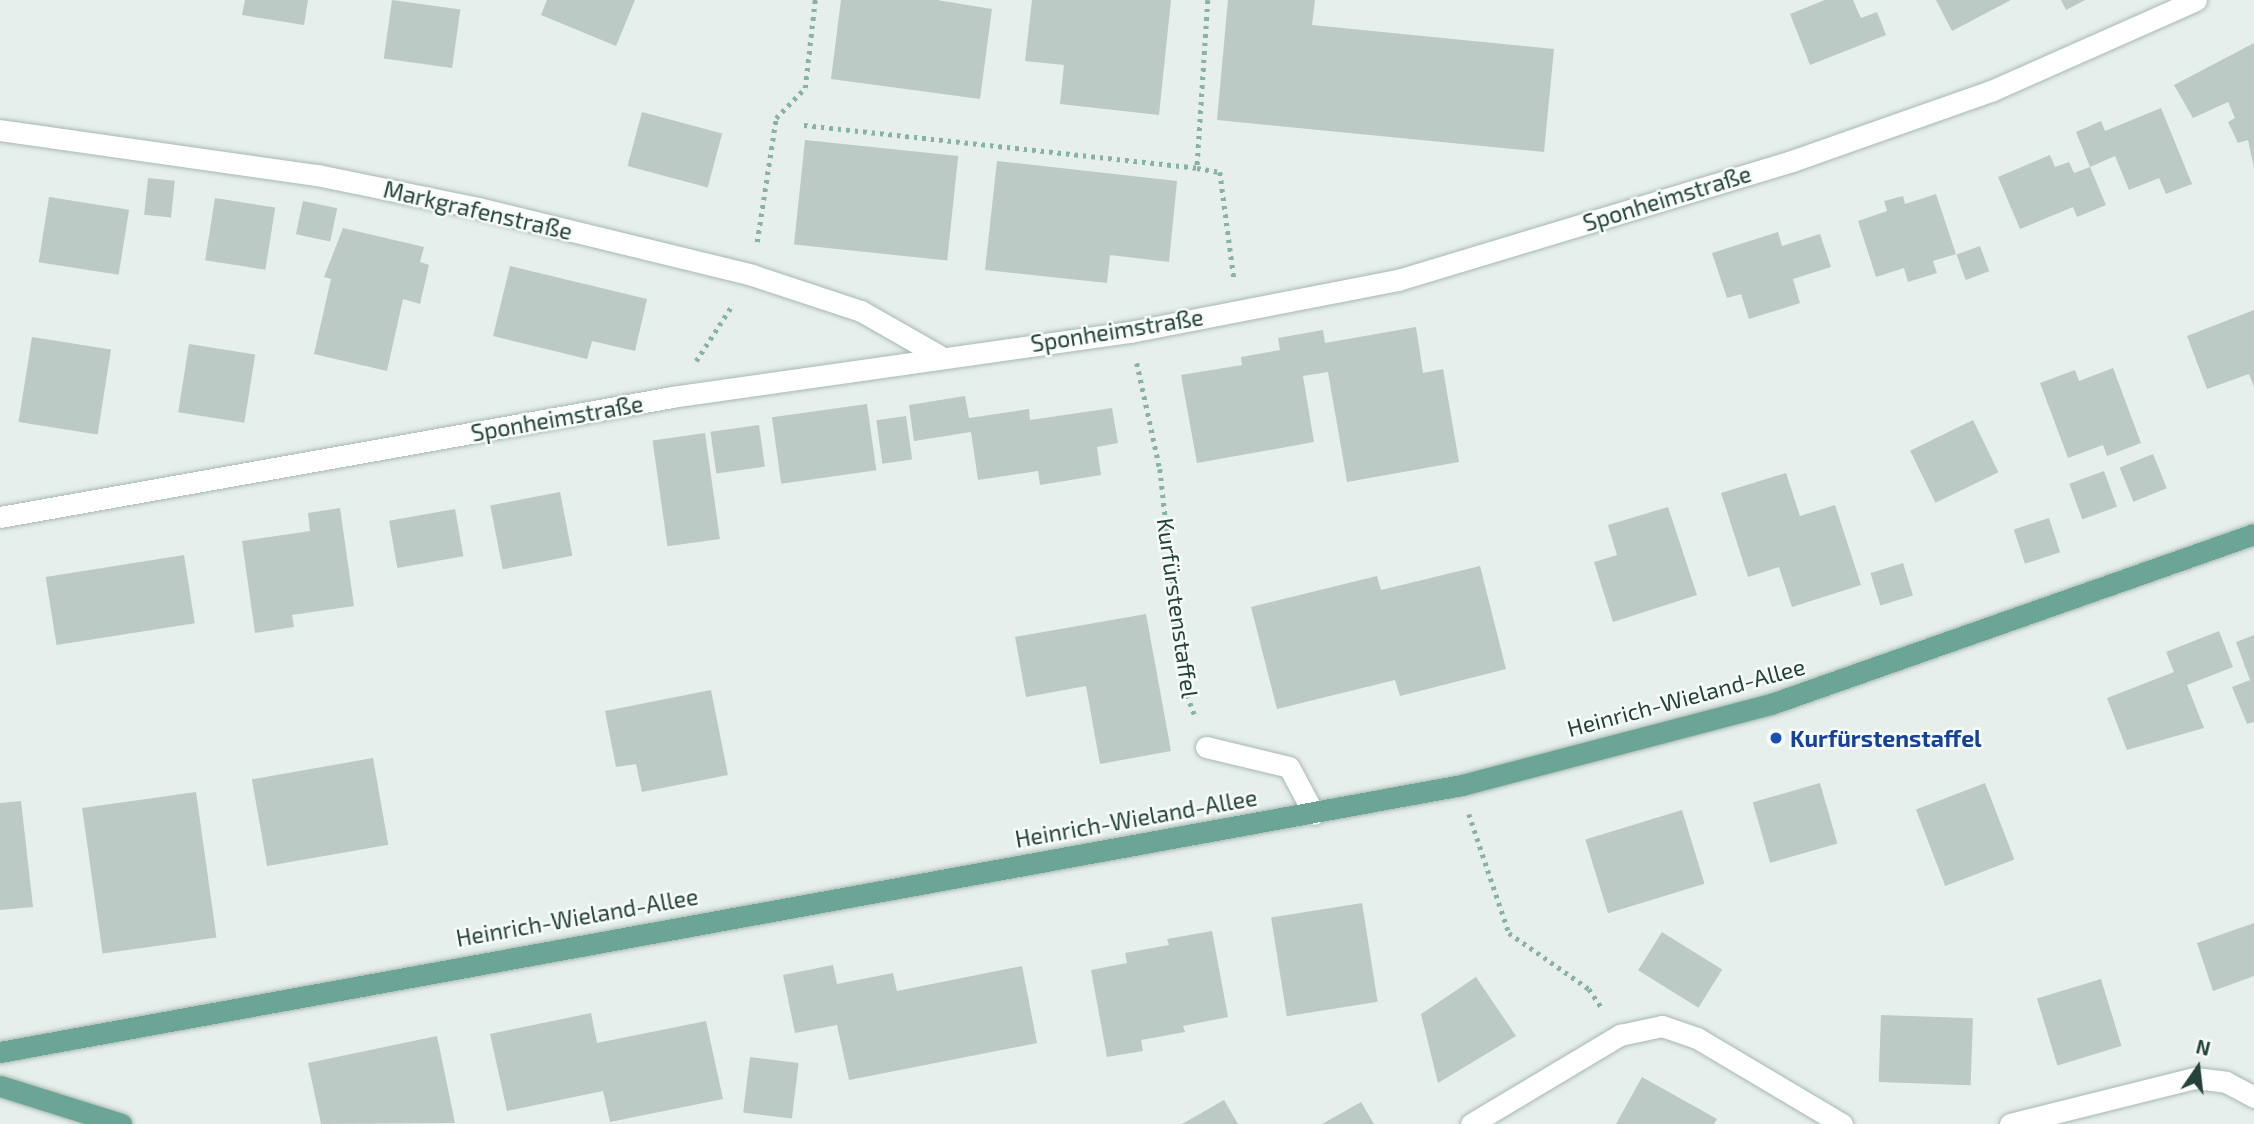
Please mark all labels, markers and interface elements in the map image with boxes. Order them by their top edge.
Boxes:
street label: Sponheimstraße [1580,159,1754,237]
street label: Markgrafenstraße [381,175,575,245]
street label: Sponheimstraße [1029,303,1205,357]
street label: Sponheimstraße [469,389,645,447]
street label: Kurfürstenstaffel [1152,516,1204,700]
street label: Heinrich-Wieland-Allee [1564,652,1808,742]
place label: Kurfürstenstaffel [1790,724,1982,752]
marker: Kurfürstenstaffel [1768,730,1784,746]
street label: Heinrich-Wieland-Allee [1013,783,1259,853]
street label: Heinrich-Wieland-Allee [454,882,700,952]
north arrow [2163,1033,2233,1103]
text: N [2194,1034,2213,1060]

